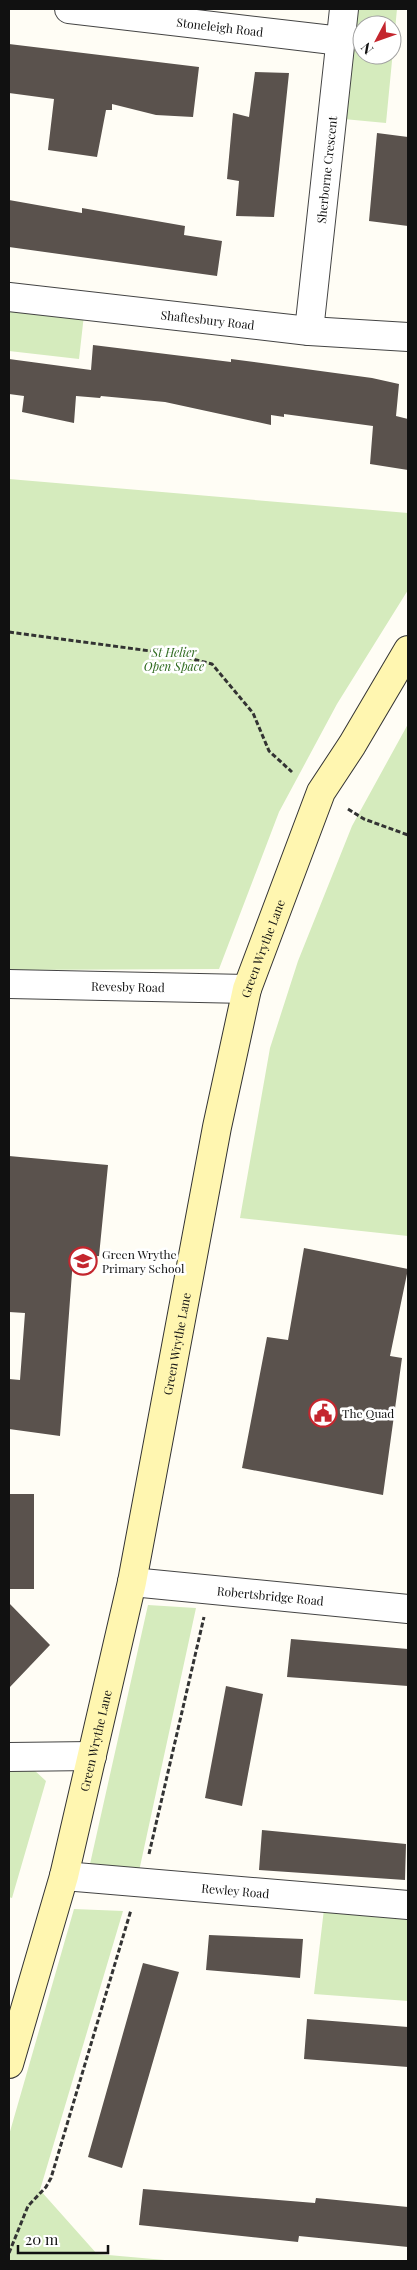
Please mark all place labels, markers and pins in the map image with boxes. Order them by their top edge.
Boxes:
school or university icon: Green Wrythe Primary School [68,1246,98,1276]
place label: Green Wrythe Primary School [102,1246,185,1276]
public building icon: The Quad [308,1398,338,1428]
place label: The Quad [342,1405,394,1421]

